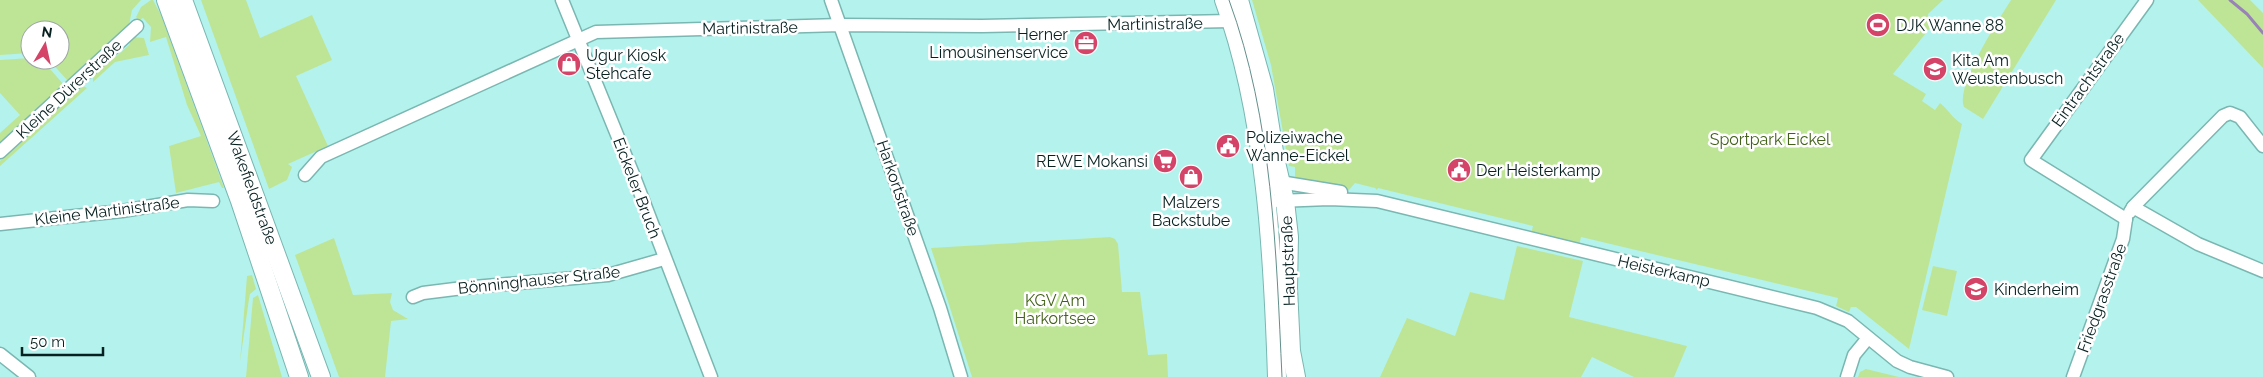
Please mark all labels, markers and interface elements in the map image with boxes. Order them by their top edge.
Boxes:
sports icon: DJK Wanne 88 [1865,12,1891,38]
street label: Martinistraße [1107,14,1203,34]
place label: DJK Wanne 88 [1896,16,2004,35]
street label: Martinistraße [702,18,798,38]
north arrow [20,20,70,70]
text: N [41,23,54,41]
place label: Herner Limousinenservice [929,25,1068,62]
street label: Eintrachtstraße [2048,29,2128,131]
office icon: Herner Limousinenservice [1073,30,1099,56]
street label: Kleine Dürerstraße [12,35,126,143]
place label: Ugur Kiosk Stehcafe [586,46,667,83]
shop icon: Ugur Kiosk Stehcafe [556,51,582,77]
place label: Kita Am Weustenbusch [1952,51,2063,88]
school or university icon: Kita Am Weustenbusch [1922,56,1948,82]
place label: Polizeiwache Wanne-Eickel [1246,128,1350,165]
street label: Wakefieldstraße [223,129,281,247]
park label: Sportpark Eickel [1710,130,1831,149]
public building icon: Polizeiwache Wanne-Eickel [1215,133,1241,159]
street label: Eickeler Bruch [609,135,665,241]
street label: Harkortstraße [873,138,923,238]
supermarket icon: REWE Mokansi [1152,148,1178,174]
place label: REWE Mokansi [1036,152,1148,171]
public building icon: Der Heisterkamp [1446,157,1472,183]
place label: Der Heisterkamp [1476,161,1601,180]
shop icon: Malzers Backstube [1178,164,1204,190]
street label: Kleine Martinistraße [33,193,181,229]
place label: Malzers Backstube [1152,193,1230,230]
street label: Hauptstraße [1277,215,1299,307]
street label: Friedgrasstraße [2073,241,2131,355]
street label: Heisterkamp [1616,251,1712,291]
street label: Bönninghauser Straße [457,262,621,298]
school or university icon: Kinderheim [1963,276,1989,302]
place label: Kinderheim [1994,280,2079,299]
park label: KGV Am Harkortsee [1014,291,1096,328]
scale bar [22,324,104,356]
text: 50 m [30,333,65,351]

